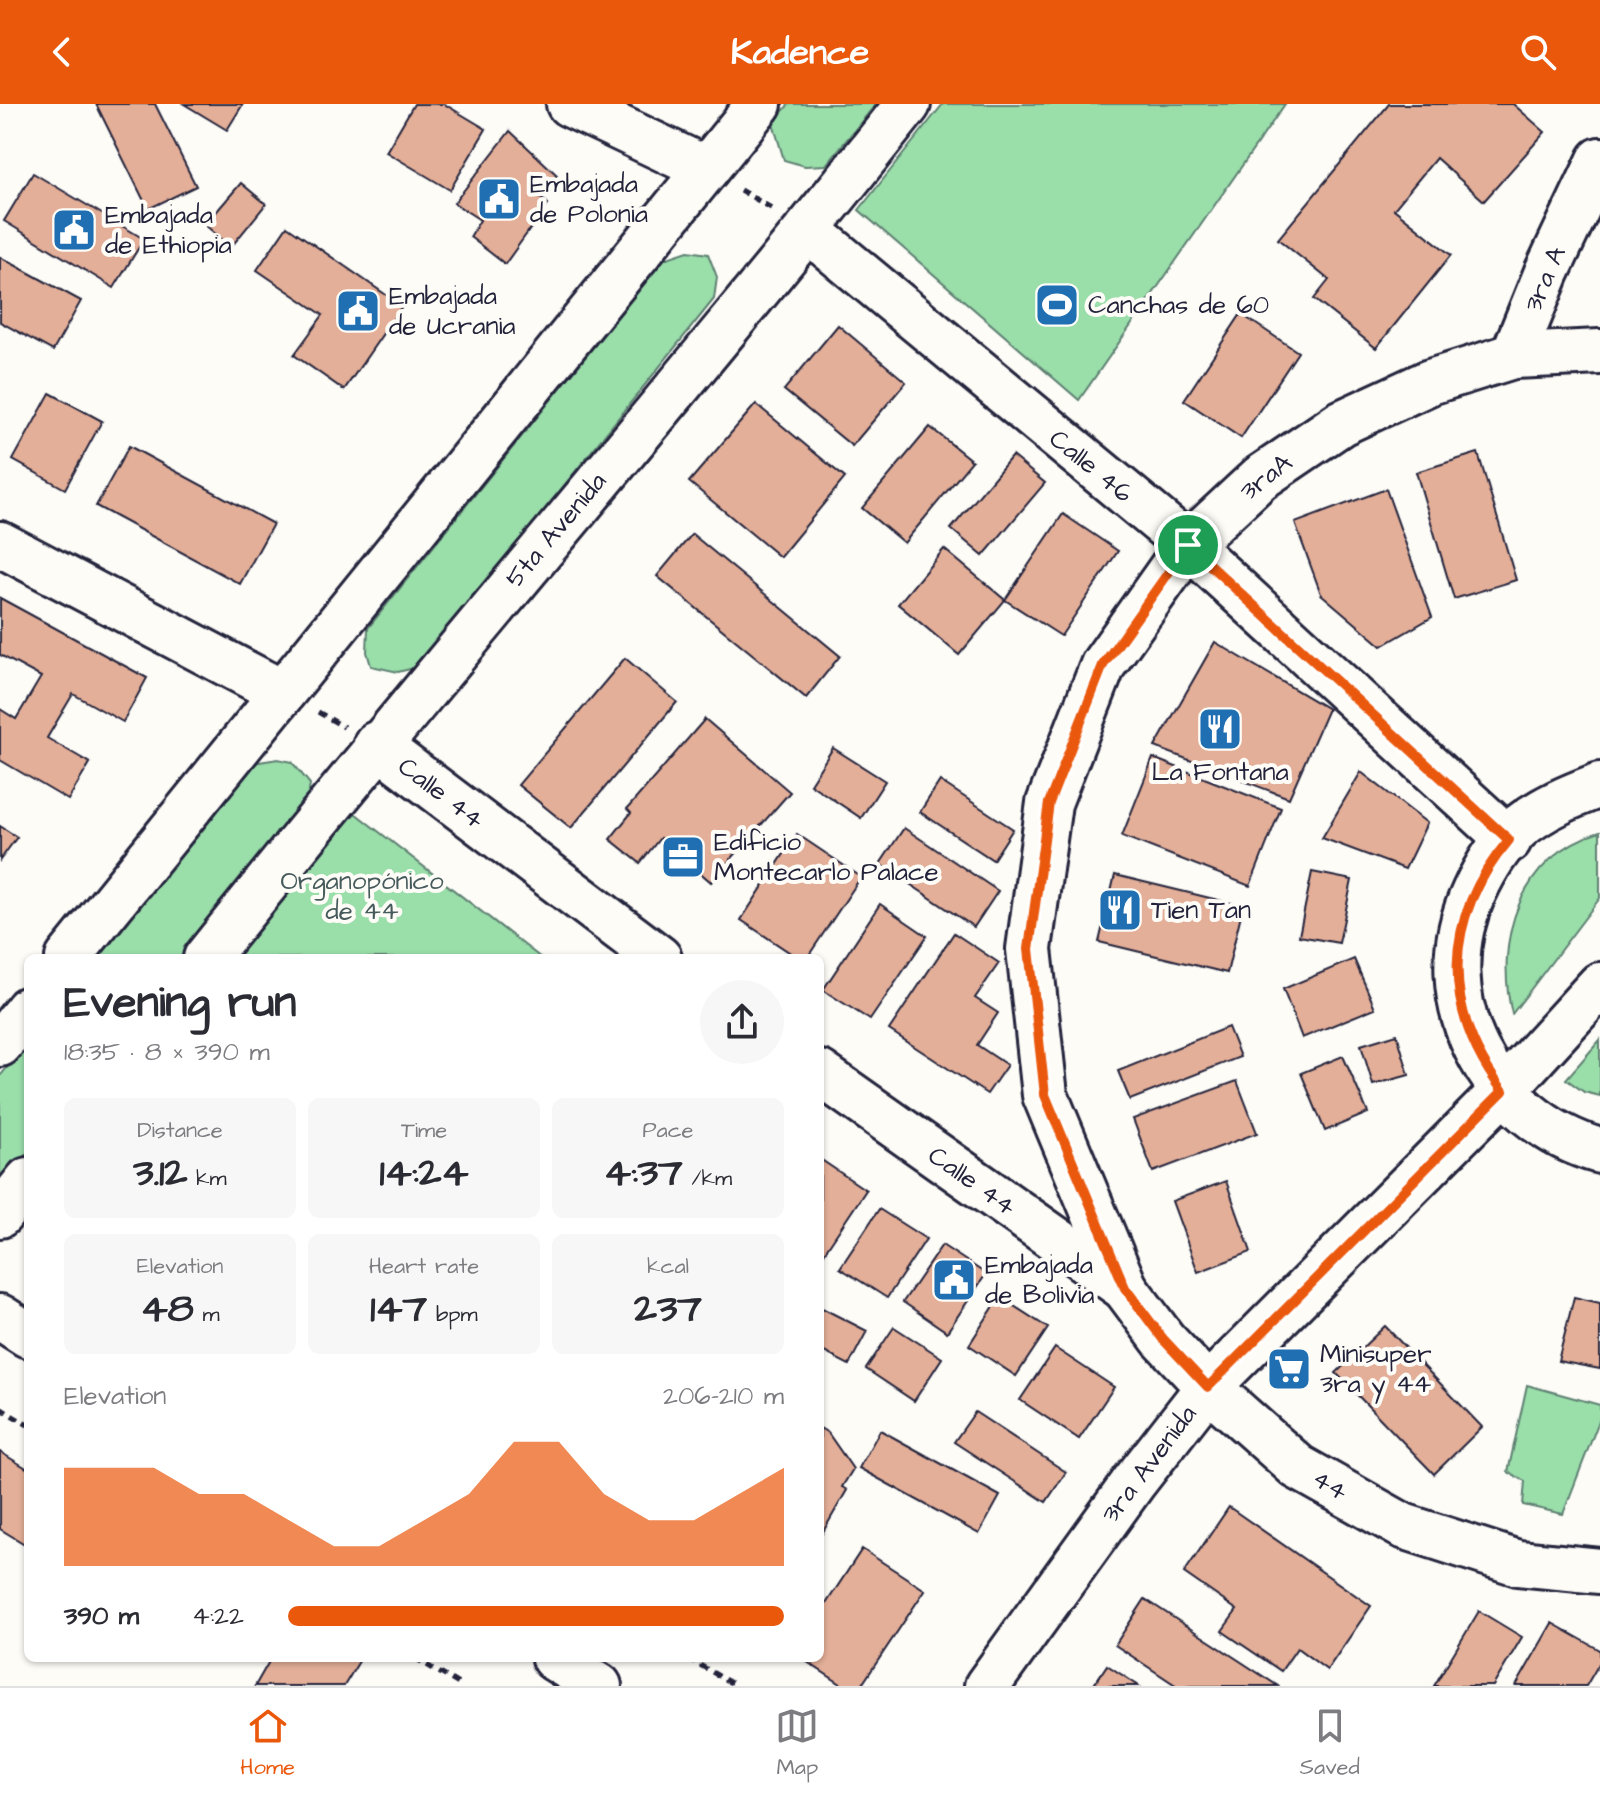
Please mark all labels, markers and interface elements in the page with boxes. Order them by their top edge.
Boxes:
text: Kadence [731,27,869,78]
icon: back [40,30,84,74]
icon: search [1516,30,1560,74]
place label: Embajada de Polonia [530,166,648,232]
public building icon: Embajada de Polonia [475,175,523,223]
place label: Embajada de Ethiopia [105,197,232,263]
public building icon: Embajada de Ethiopia [50,206,98,254]
street label: 3ra A [1515,240,1575,317]
place label: Embajada de Ucrania [389,278,516,344]
sports icon: Canchas de 60 [1033,281,1081,329]
public building icon: Embajada de Ucrania [334,287,382,335]
place label: Canchas de 60 [1088,287,1269,323]
street label: Calle 46 [1041,421,1141,511]
street label: 3raA [1232,445,1300,509]
street label: 5ta Avenida [497,465,615,595]
pin [1154,511,1222,579]
icon: arrive [1166,523,1210,567]
restaurant icon: La Fontana [1196,705,1244,753]
street label: Calle 44 [390,749,492,838]
place label: La Fontana [1151,754,1289,790]
place label: Edificio Montecarlo Palace [714,824,939,890]
office icon: Edificio Montecarlo Palace [659,833,707,881]
park label: Organopónico de 44 [280,863,444,929]
restaurant icon: Tien Tan [1096,886,1144,934]
place label: Tien Tan [1151,892,1251,928]
text: Evening run [64,973,296,1034]
button: share [700,980,784,1064]
text: 18:35 · 8 × 390 m [64,1034,270,1070]
text: Distance [137,1115,223,1146]
text: Time [401,1115,447,1146]
text: Pace [642,1115,694,1146]
street label: Calle 44 [921,1138,1023,1225]
text: 3.12 [133,1146,187,1201]
text: 14:24 [379,1146,469,1201]
text: 4:37 [604,1146,683,1201]
text: km [187,1163,227,1194]
text: /km [683,1163,732,1194]
place label: Embajada de Bolivia [985,1247,1095,1313]
text: Elevation [137,1251,223,1282]
text: Heart rate [369,1251,479,1282]
text: kcal [647,1251,689,1282]
public building icon: Embajada de Bolivia [930,1256,978,1304]
text: 48 [140,1282,194,1337]
text: 147 [370,1282,427,1337]
text: 237 [634,1282,702,1337]
text: m [194,1299,220,1330]
text: bpm [427,1299,478,1330]
place label: Minisuper 3ra y 44 [1320,1336,1432,1404]
supermarket icon: Minisuper 3ra y 44 [1265,1345,1313,1393]
text: Elevation [64,1378,166,1414]
text: 206–210 m [663,1378,784,1414]
street label: 3ra Avenida [1093,1398,1205,1530]
street label: 44 [1306,1461,1355,1510]
text: 390 m [64,1598,139,1634]
text: 4:22 [192,1598,244,1634]
tab: Home [240,1704,295,1783]
tab: Map [775,1704,819,1783]
tab: Saved [1300,1704,1360,1783]

